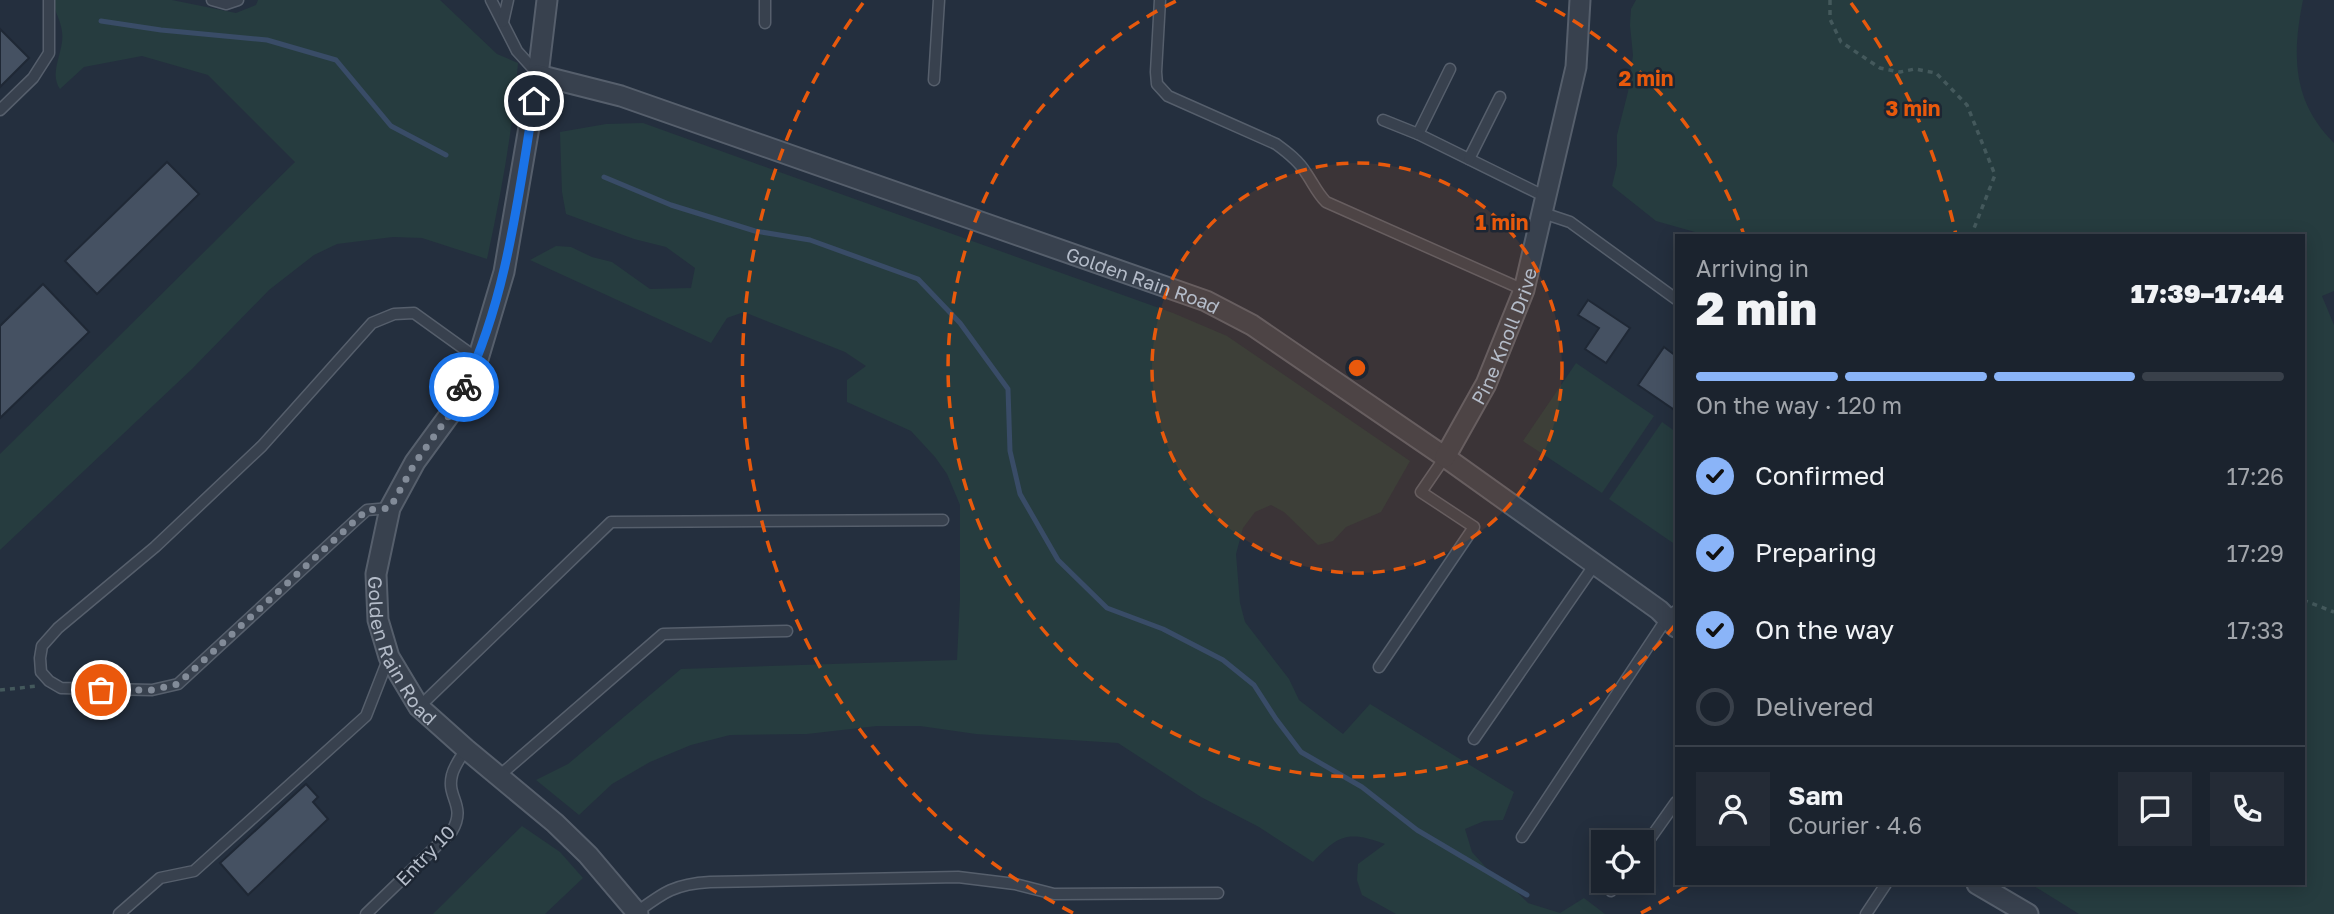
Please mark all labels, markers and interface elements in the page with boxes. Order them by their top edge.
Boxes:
text: 2 min [1619,65,1673,91]
pin [504,71,564,131]
icon: home [515,82,553,120]
text: 3 min [1886,95,1940,121]
text: 1 min [1476,209,1528,235]
street label: Golden Rain Road [1063,241,1224,318]
text: Arriving in [1696,254,1809,282]
street label: Pine Knoll Drive [1465,265,1540,408]
text: 17:39–17:44 [2131,278,2284,309]
text: 2 min [1696,280,1817,335]
courier [429,352,499,422]
centre of rings [1345,356,1369,380]
icon: bike [445,368,483,406]
text: On the way · 120 m [1696,391,1902,419]
icon: check [1696,457,1734,495]
text: Confirmed [1755,460,1885,491]
text: 17:26 [2227,462,2284,490]
icon: check [1696,534,1734,572]
text: Preparing [1755,537,1877,568]
text: 17:29 [2227,539,2284,567]
street label: Golden Rain Road [365,575,442,729]
icon: check [1696,611,1734,649]
text: On the way [1755,614,1894,645]
text: 17:33 [2227,616,2284,644]
pin [71,660,131,720]
icon: bag [82,671,120,709]
text: Delivered [1755,691,1874,722]
button: person [1696,772,1770,846]
button: chat [2118,772,2192,846]
button: phone [2210,772,2284,846]
text: Sam [1788,780,1843,811]
text: Courier · 4.6 [1788,811,1922,839]
street label: Entry 10 [391,820,459,890]
map controls [1591,830,1654,893]
button: locate [1591,830,1654,893]

